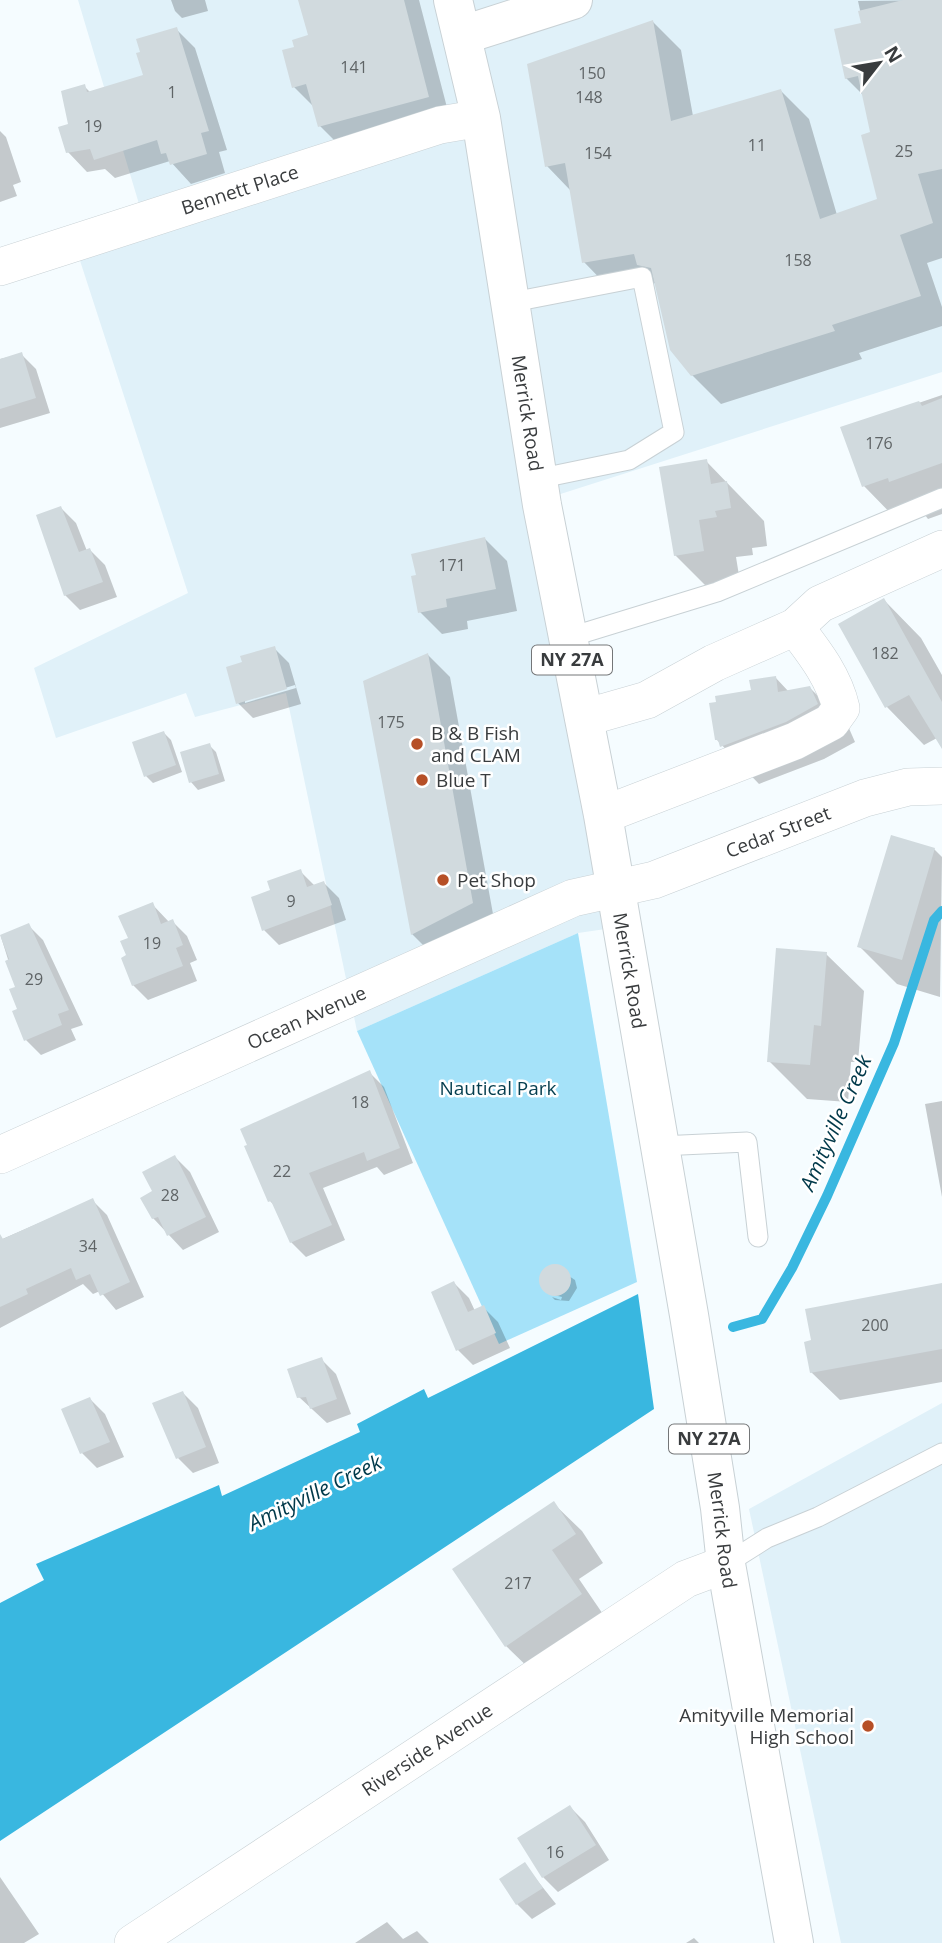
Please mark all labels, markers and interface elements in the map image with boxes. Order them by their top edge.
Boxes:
north arrow [844,28,914,98]
text: N [878,41,909,68]
house number: 141 [340,56,368,78]
house number: 150 [578,62,606,84]
house number: 1 [167,81,177,103]
house number: 148 [575,86,603,108]
house number: 19 [84,115,102,137]
house number: 11 [748,134,766,156]
house number: 25 [895,140,913,162]
house number: 154 [584,142,612,164]
street label: Bennett Place [178,158,302,221]
house number: 158 [784,249,812,271]
street label: Merrick Road [506,353,549,473]
house number: 176 [865,432,893,454]
house number: 171 [438,554,466,576]
house number: 182 [871,642,899,664]
road number: NY 27A [532,646,612,674]
house number: 175 [377,711,405,733]
place label: B & B Fish and CLAM [431,720,521,768]
marker: B & B Fish and CLAM [409,736,425,752]
place label: Blue T [436,767,491,793]
marker: Blue T [414,772,430,788]
street label: Cedar Street [722,800,834,864]
place label: Pet Shop [457,867,536,893]
marker: Pet Shop [435,872,451,888]
house number: 9 [286,890,296,912]
street label: Merrick Road [607,911,653,1031]
house number: 19 [143,932,161,954]
house number: 29 [25,968,43,990]
street label: Ocean Avenue [243,979,370,1056]
water label: Amityville Creek [792,1050,878,1196]
park label: Nautical Park [439,1075,557,1101]
house number: 18 [351,1091,369,1113]
house number: 22 [273,1160,291,1182]
house number: 28 [161,1184,179,1206]
house number: 34 [79,1235,97,1257]
house number: 200 [861,1314,889,1336]
road number: NY 27A [669,1424,749,1454]
water label: Amityville Creek [241,1447,387,1537]
street label: Merrick Road [701,1470,743,1591]
house number: 217 [504,1572,532,1594]
street label: Riverside Avenue [357,1697,498,1802]
place label: Amityville Memorial High School [679,1702,854,1750]
marker: Amityville Memorial High School [860,1718,876,1734]
house number: 16 [546,1841,564,1863]

